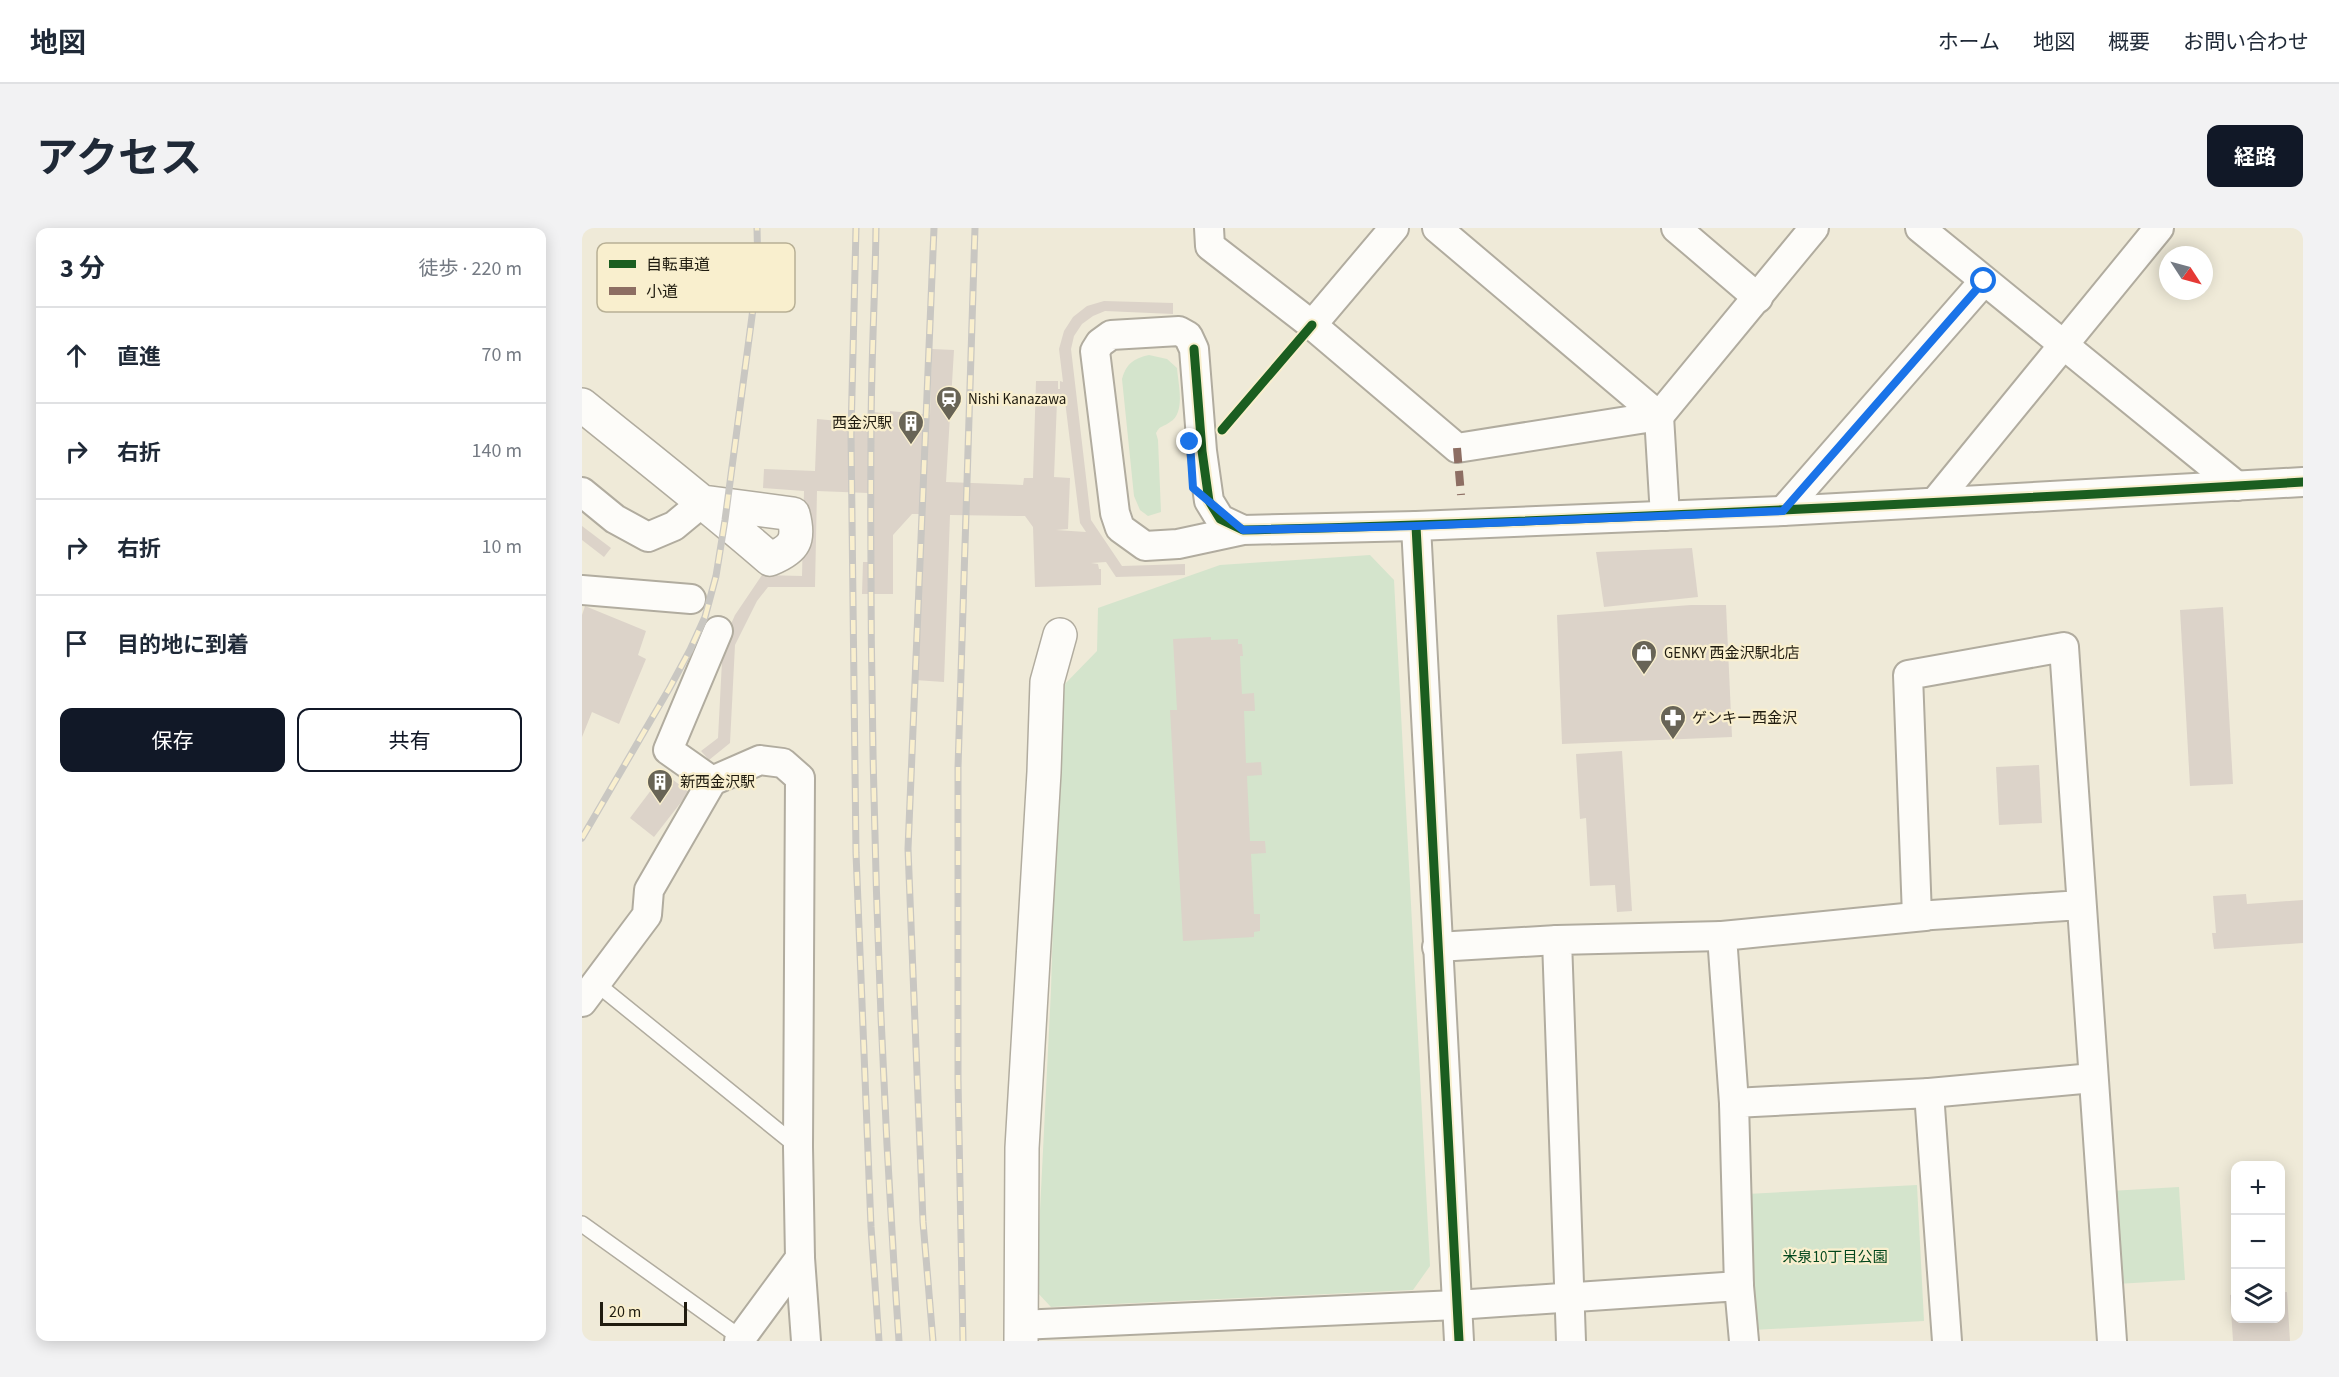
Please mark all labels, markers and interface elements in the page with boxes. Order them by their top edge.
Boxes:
text: 地図 [30,23,86,63]
text: ホーム [1938,27,2000,57]
text: 地図 [2033,27,2075,57]
text: 概要 [2108,27,2150,57]
text: お問い合わせ [2183,27,2309,57]
button: 経路 [2207,125,2303,187]
text: アクセス [36,129,202,189]
legend [597,243,795,312]
north arrow [2159,246,2213,300]
text: 3 分 [60,250,105,287]
text: 自転車道 [646,254,710,276]
text: 徒歩 · 220 m [419,255,522,283]
route start [1970,267,1996,293]
text: 小道 [646,281,678,303]
icon: ahead [60,339,93,372]
text: 直進 [117,341,161,373]
text: 70 m [482,341,522,369]
station icon: Nishi Kanazawa [934,384,964,422]
place label: Nishi Kanazawa [968,389,1066,410]
building icon: 西金沢駅 [896,408,926,446]
place label: 西金沢駅 [832,413,892,434]
route end [1176,428,1202,454]
icon: right [60,435,93,468]
text: 右折 [117,437,161,469]
text: 140 m [472,437,522,465]
icon: right [60,531,93,564]
text: 右折 [117,533,161,565]
text: 10 m [482,533,522,561]
icon: arrive [60,627,93,660]
text: 目的地に到着 [117,629,249,661]
shop icon: GENKY 西金沢駅北店 [1629,638,1659,676]
place label: GENKY 西金沢駅北店 [1664,643,1799,664]
pharmacy icon: ゲンキー西金沢 [1658,703,1688,741]
button: 保存 [60,708,285,772]
button: 共有 [297,708,522,772]
place label: ゲンキー西金沢 [1692,708,1797,729]
building icon: 新西金沢駅 [645,767,675,805]
place label: 新西金沢駅 [680,772,755,793]
map controls [2231,1161,2285,1323]
button: + [2231,1161,2285,1215]
button: − [2231,1215,2285,1269]
park label: 米泉10丁目公園 [1783,1247,1887,1268]
button: layers [2231,1269,2285,1323]
scale bar [600,1299,687,1326]
text: 20 m [609,1301,641,1323]

